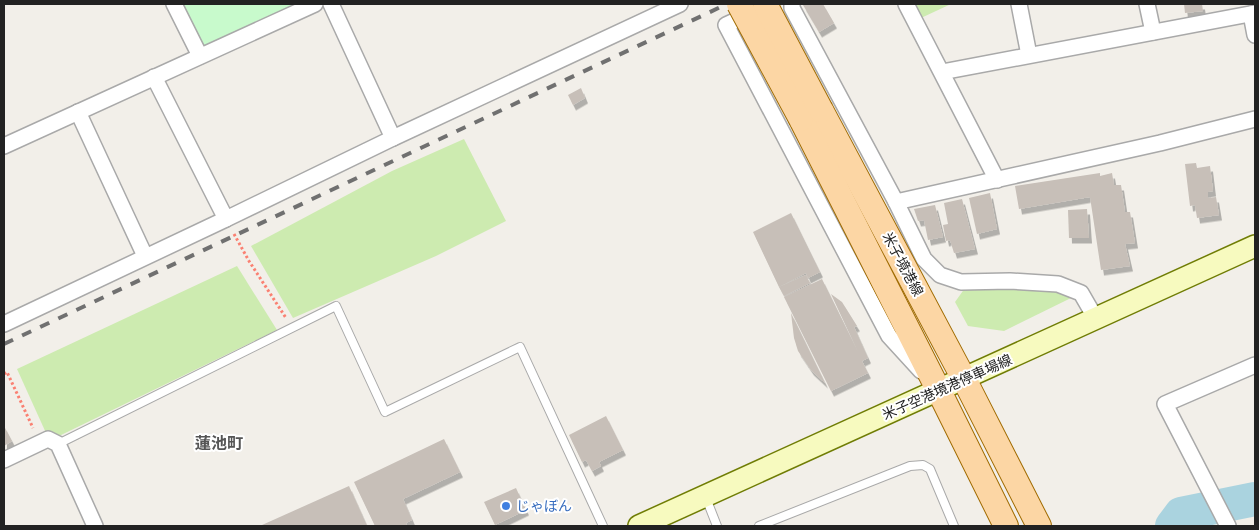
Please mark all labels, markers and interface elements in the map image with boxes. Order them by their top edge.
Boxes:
street label: 米子境港線 [878,228,928,300]
street label: 米子空港境港停車場線 [879,349,1015,425]
district label: 蓮池町 [195,432,243,455]
place label: じゃぼん [516,496,572,516]
marker: じゃぼん [500,500,512,512]

